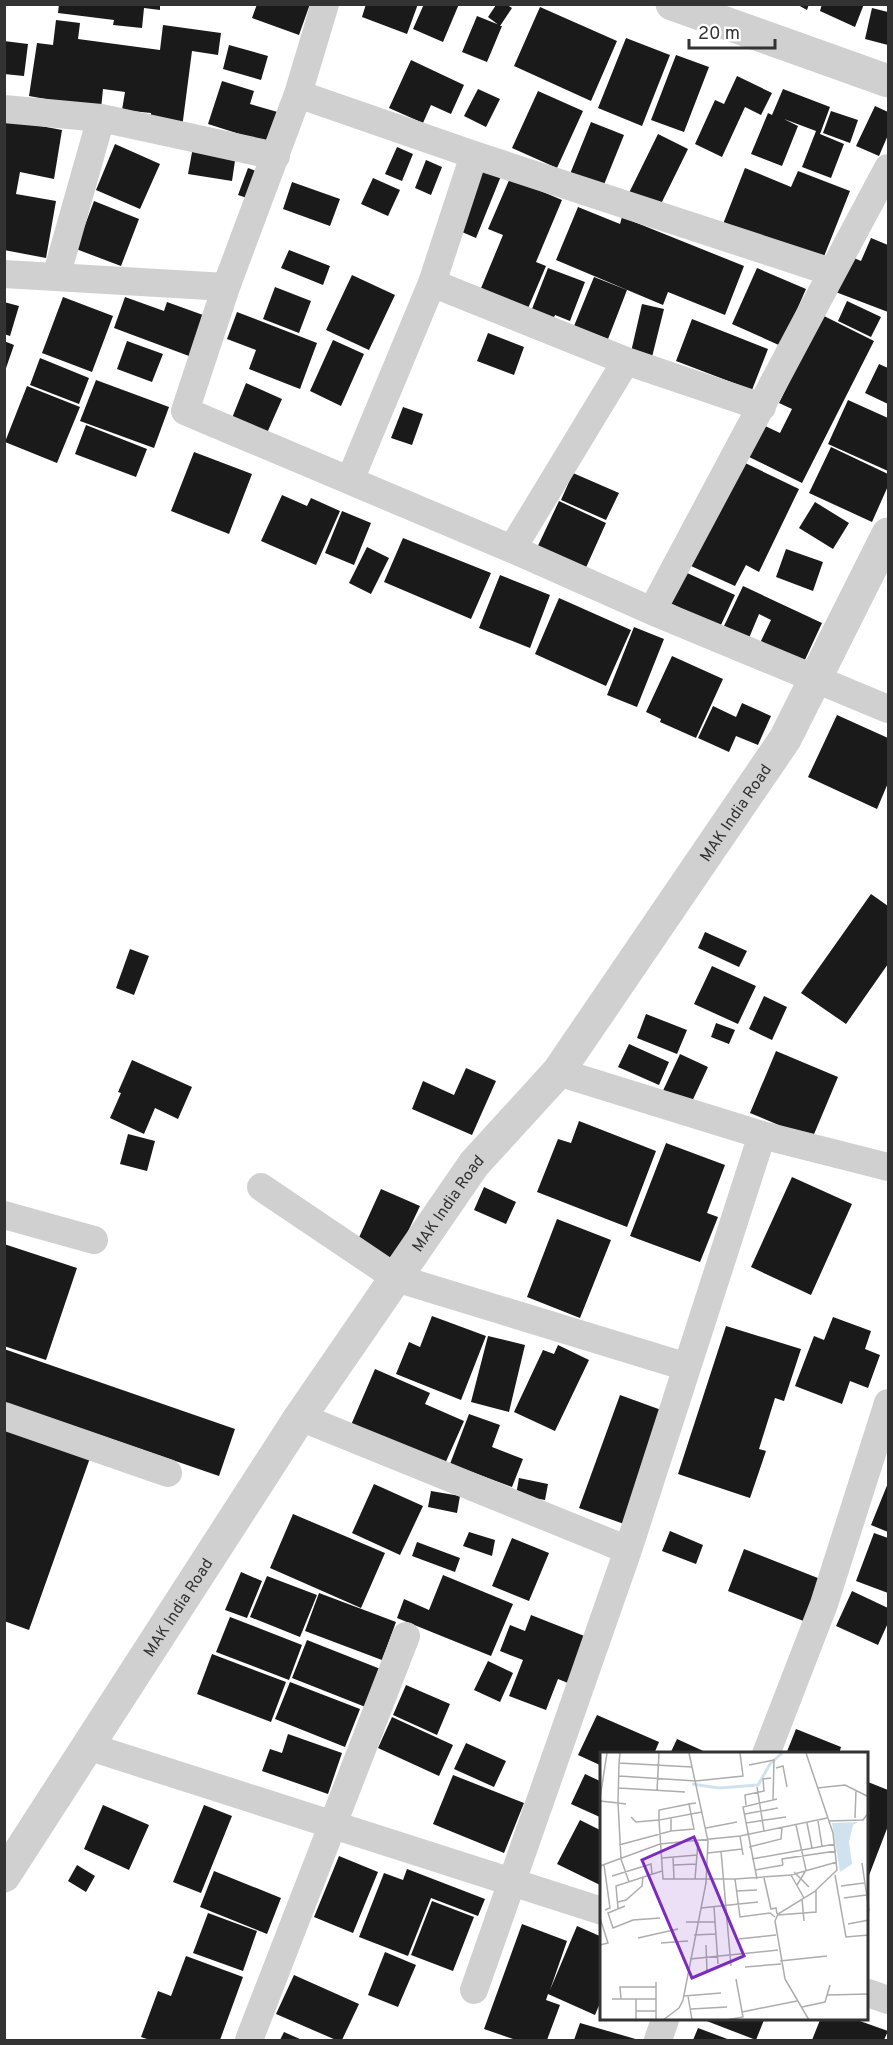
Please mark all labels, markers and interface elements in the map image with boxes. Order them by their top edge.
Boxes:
scale bar [689,12,774,50]
text: 20 m [698,23,740,46]
street label: MAK India Road [696,761,777,866]
street label: MAK India Road [408,1152,489,1256]
street label: MAK India Road [140,1555,218,1661]
inset map [600,1752,869,2021]

